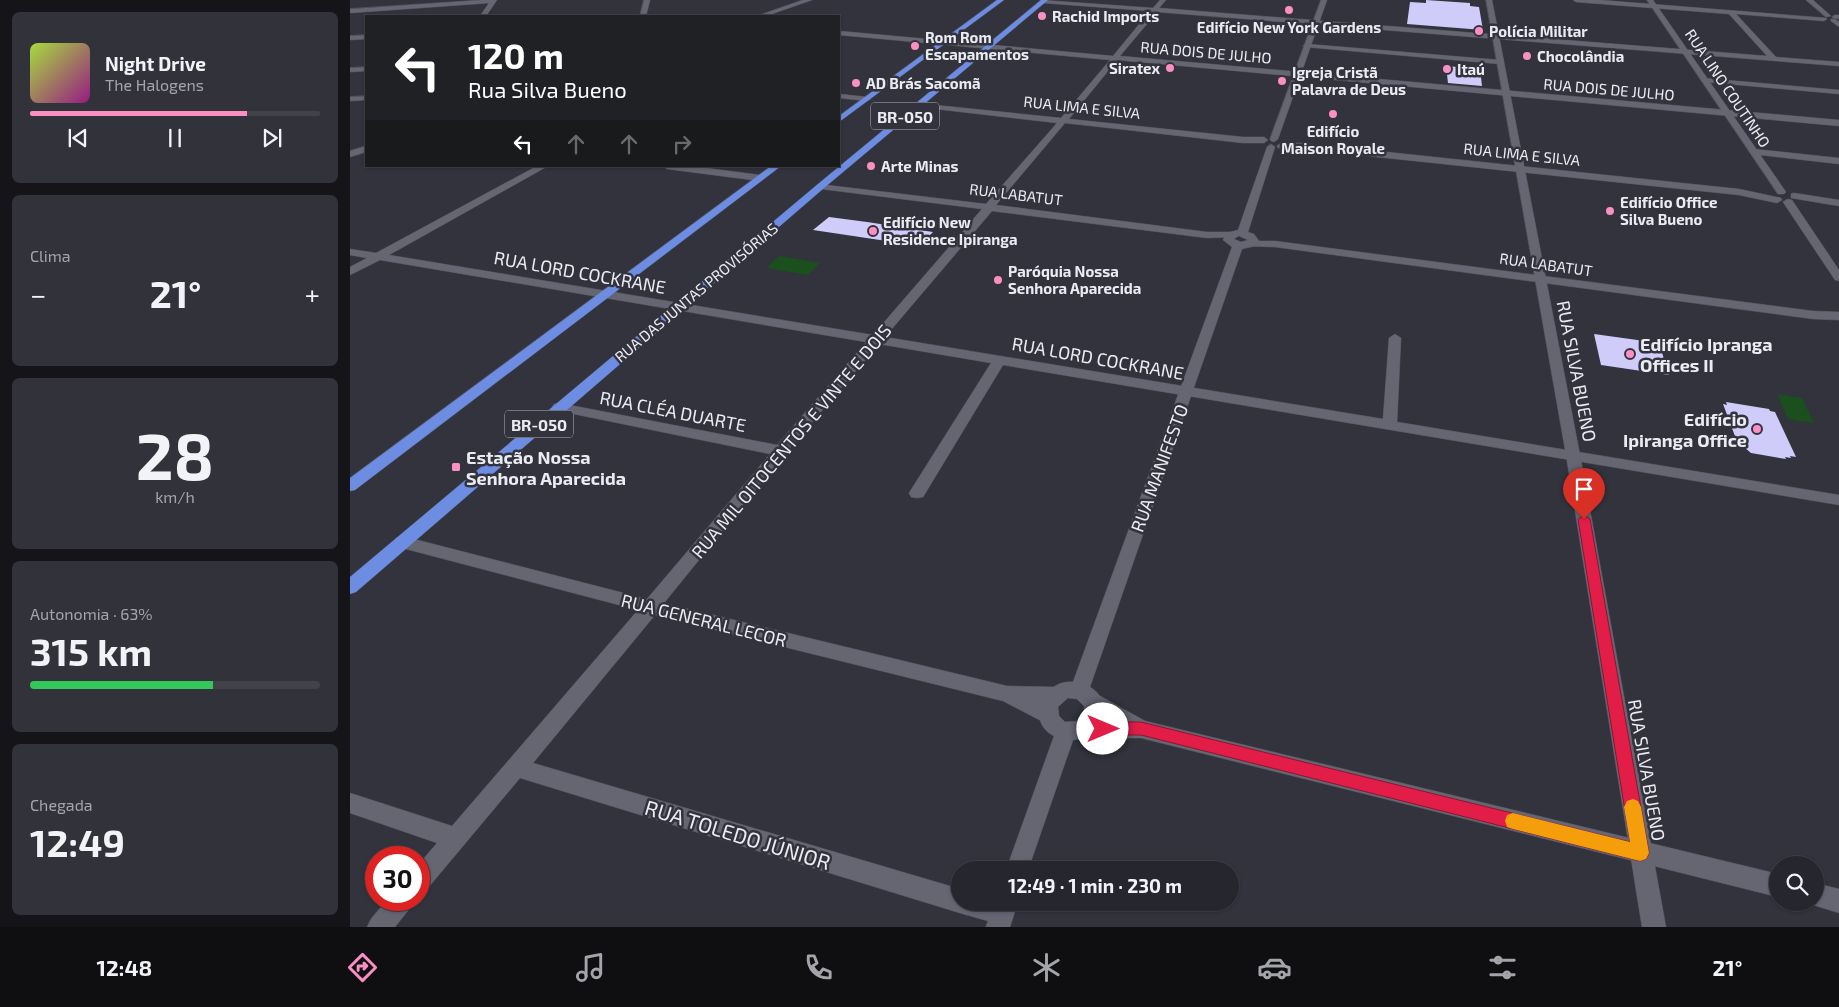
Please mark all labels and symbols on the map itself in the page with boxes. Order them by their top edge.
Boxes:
marker: Edifício New York Gardens [1283,4,1295,16]
place label: Rachid Imports [1052,7,1159,25]
marker: Rachid Imports [1036,10,1048,22]
place label: Edifício New York Gardens [1197,18,1381,36]
place label: Polícia Militar [1489,22,1588,40]
marker: Polícia Militar [1473,25,1485,37]
street label: RUA LINO COUTINHO [1682,25,1774,151]
place label: Rom Rom Escapamentos [925,28,1029,63]
street label: RUA DOIS DE JULHO [1140,37,1272,67]
marker: Rom Rom Escapamentos [909,40,921,52]
place label: Chocolândia [1537,47,1624,65]
marker: Chocolândia [1521,50,1533,62]
place label: Siratex [1109,59,1160,77]
place label: Itaú [1457,60,1485,78]
marker: Siratex [1164,62,1176,74]
place label: Igreja Cristã Palavra de Deus [1292,63,1406,98]
marker: Itaú [1441,63,1453,75]
place label: AD Brás Sacomã [866,74,981,92]
street label: RUA DOIS DE JULHO [1543,74,1675,104]
marker: Igreja Cristã Palavra de Deus [1276,75,1288,87]
marker: AD Brás Sacomã [850,77,862,89]
street label: RUA LIMA E SILVA [1023,92,1142,122]
road number: BR-050 [871,102,939,130]
marker: Edifício Maison Royale [1327,108,1339,120]
place label: Edifício Maison Royale [1281,122,1385,158]
street label: RUA LIMA E SILVA [1463,139,1582,169]
place label: Arte Minas [881,157,958,175]
marker: Arte Minas [865,160,877,172]
street label: RUA LABATUT [968,179,1064,209]
place label: Edifício Office Silva Bueno [1620,193,1717,228]
marker: Edifício Office Silva Bueno [1604,205,1616,217]
place label: Edifício New Residence Ipiranga [883,213,1018,248]
street label: RUA DAS JUNTAS PROVISÓRIAS [611,218,781,366]
marker: Edifício New Residence Ipiranga [867,225,879,237]
street label: RUA LORD COCKRANE [492,246,668,298]
street label: RUA LABATUT [1498,249,1594,279]
place label: Paróquia Nossa Senhora Aparecida [1008,262,1141,297]
marker: Paróquia Nossa Senhora Aparecida [992,274,1004,286]
street label: RUA SILVA BUENO [1553,298,1601,444]
street label: RUA MIL OITOCENTOS E VINTE E DOIS [686,319,896,563]
street label: RUA LORD COCKRANE [1010,332,1186,384]
place label: Edifício Ipranga Offices II [1640,333,1772,376]
marker: Edifício Ipranga Offices II [1624,348,1636,360]
street label: RUA CLÉA DUARTE [598,386,748,436]
street label: RUA MANIFESTO [1126,401,1192,535]
place label: Edifício Ipiranga Office [1623,408,1747,451]
road number: BR-050 [505,410,573,438]
marker: Edifício Ipiranga Office [1751,423,1763,435]
place label: Estação Nossa Senhora Aparecida [466,446,626,489]
marker: Estação Nossa Senhora Aparecida [450,461,462,473]
pin [1563,468,1605,519]
street label: RUA GENERAL LECOR [619,589,789,651]
street label: RUA SILVA BUENO [1624,697,1670,843]
position arrow [1076,702,1128,754]
street label: RUA TOLEDO JÚNIOR [642,794,834,874]
speed limit sign: 30 [365,846,430,911]

